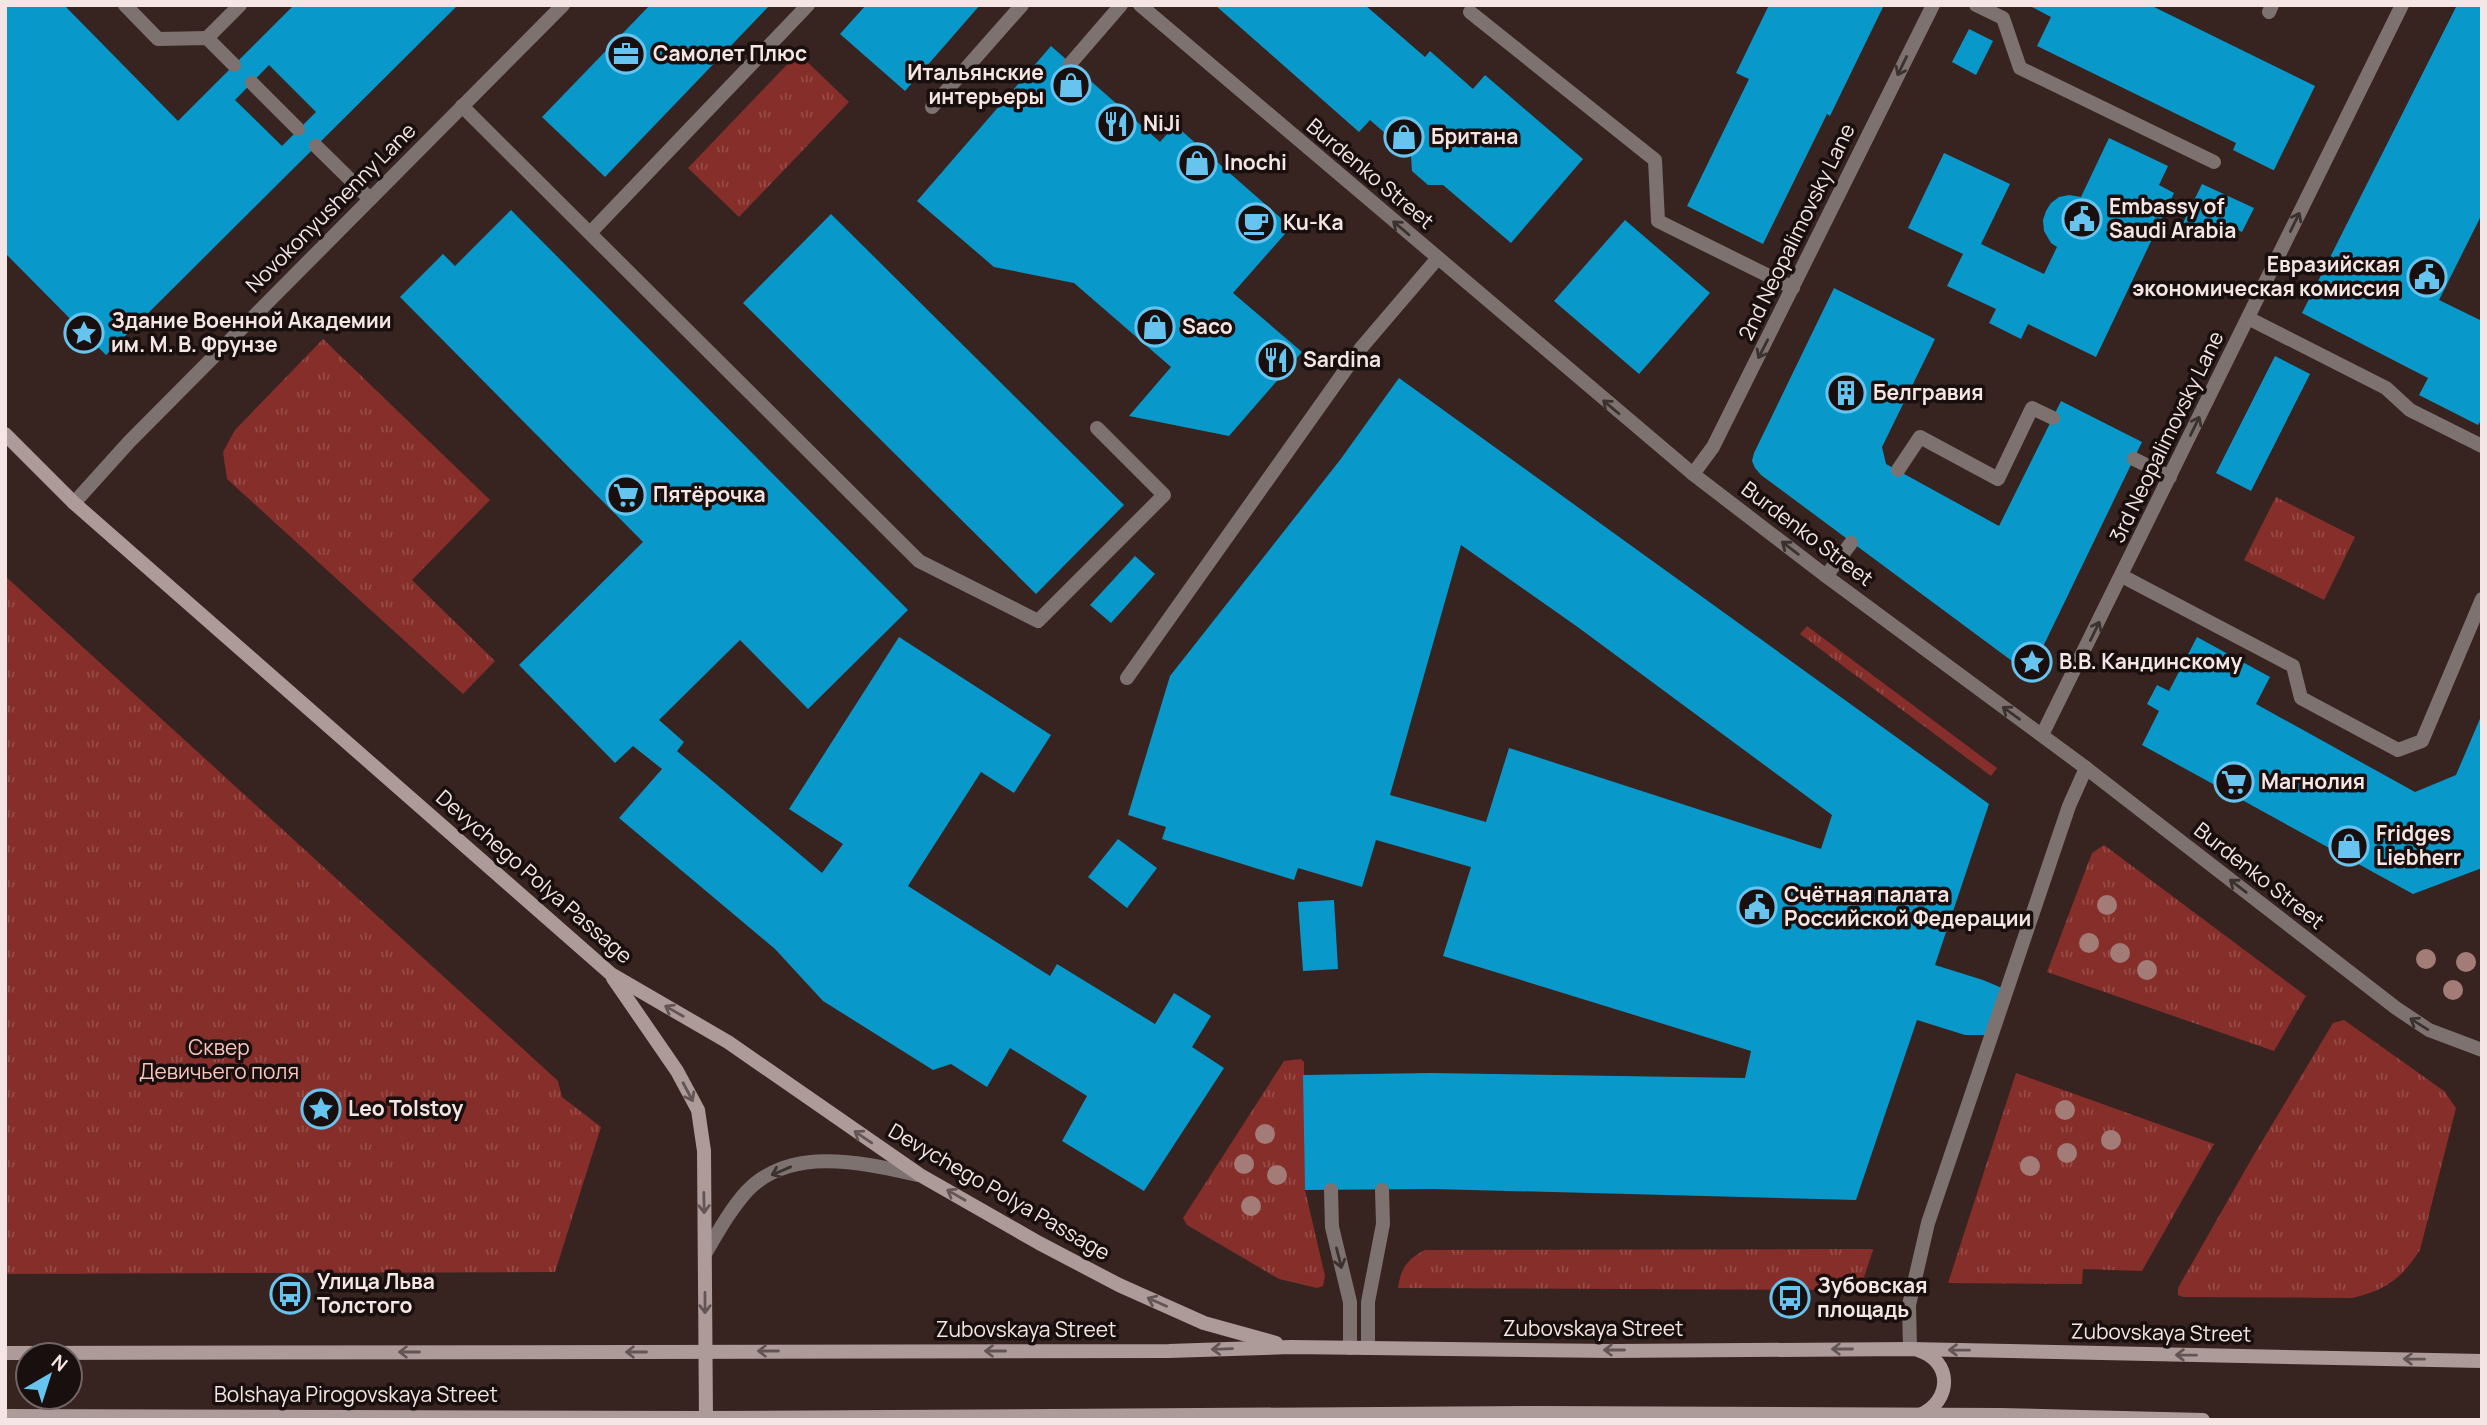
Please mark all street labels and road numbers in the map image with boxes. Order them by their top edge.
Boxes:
street label: Burdenko Street [1301,112,1440,235]
street label: Novokonyushenny Lane [239,116,421,298]
street label: 2nd Neopalimovsky Lane [1731,119,1861,345]
street label: 3rd Neopalimovsky Lane [2103,326,2230,547]
street label: Burdenko Street [1736,474,1879,592]
street label: Devychego Polya Passage [431,783,639,969]
street label: Burdenko Street [2189,816,2331,935]
street label: Devychego Polya Passage [884,1116,1115,1266]
street label: Zubovskaya Street [1503,1314,1683,1342]
street label: Zubovskaya Street [936,1315,1116,1343]
street label: Zubovskaya Street [2070,1316,2252,1348]
street label: Bolshaya Pirogovskaya Street [214,1380,498,1408]

